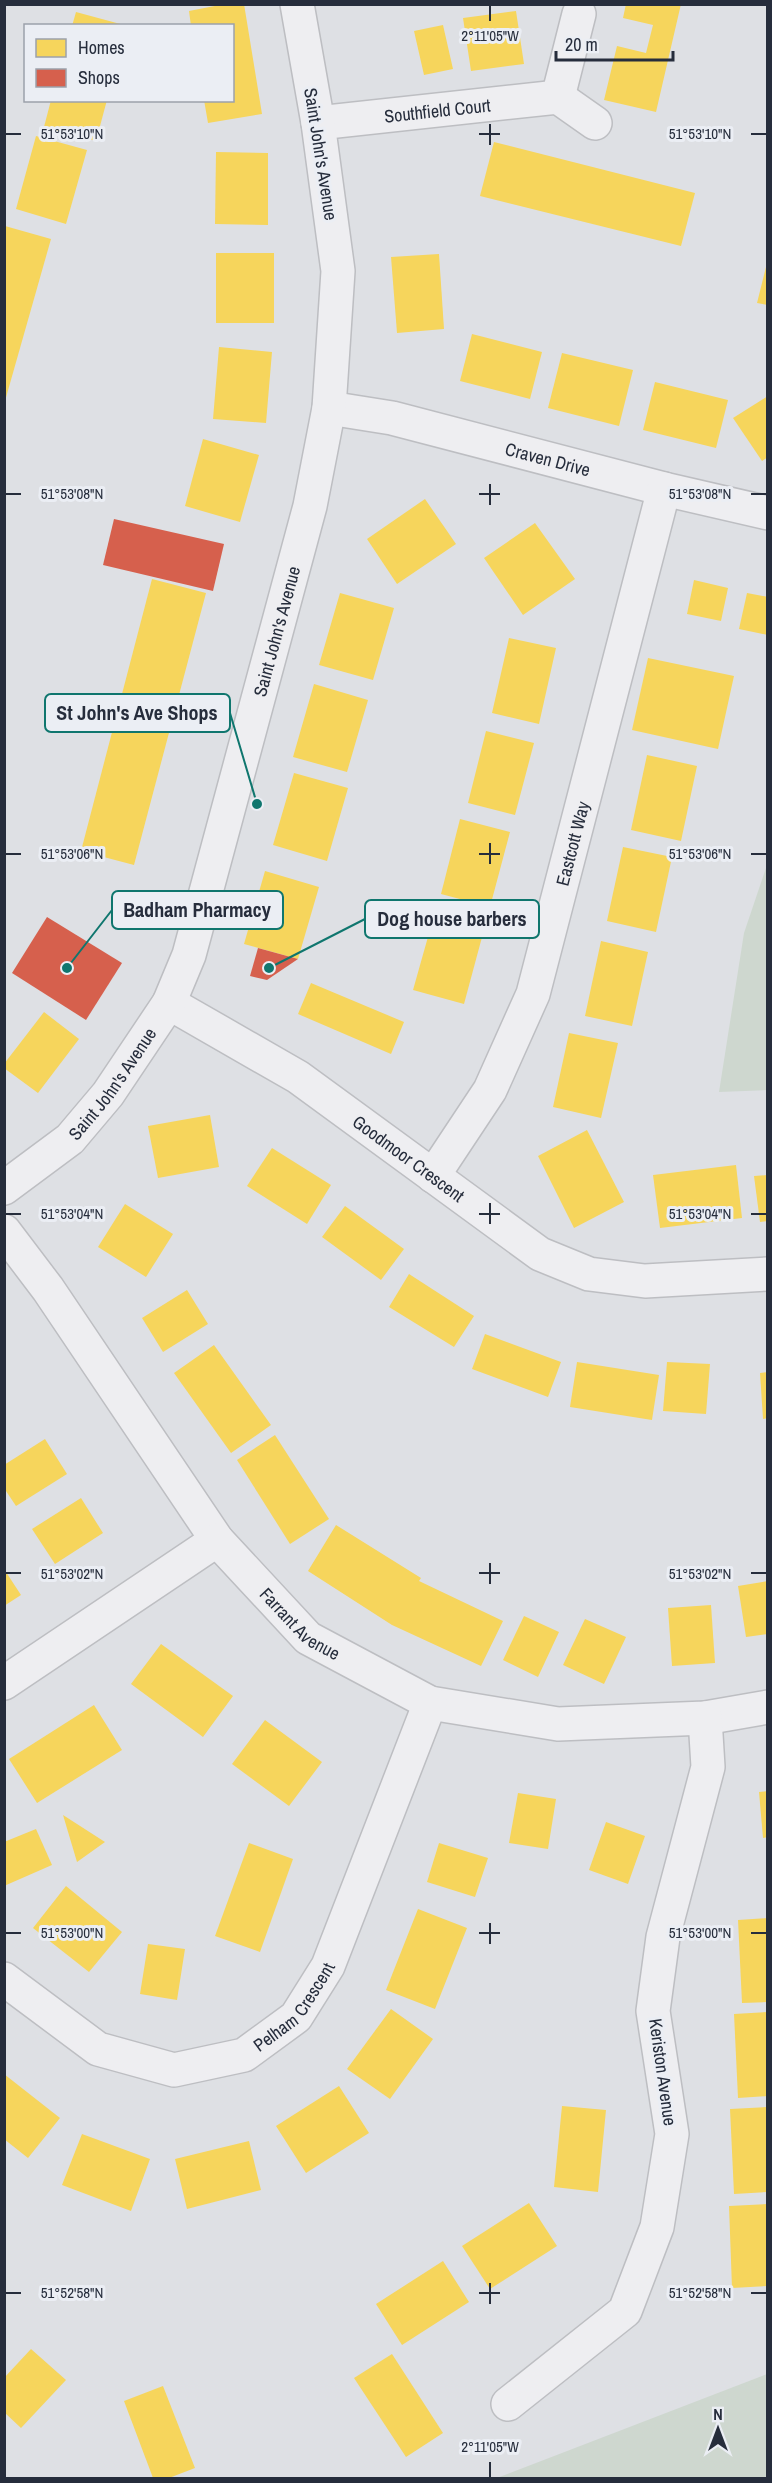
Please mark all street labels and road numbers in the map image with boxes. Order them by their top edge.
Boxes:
street label: Saint John's Avenue [298,86,344,222]
street label: Southfield Court [383,92,492,128]
street label: Craven Drive [503,436,593,482]
street label: Saint John's Avenue [247,563,306,699]
street label: Eastcott Way [549,798,595,888]
street label: Saint John's Avenue [62,1022,162,1145]
street label: Goodmoor Crescent [348,1109,470,1207]
street label: Farrant Avenue [254,1582,345,1665]
street label: Pelham Crescent [248,1959,341,2057]
street label: Keriston Avenue [643,2017,683,2127]

